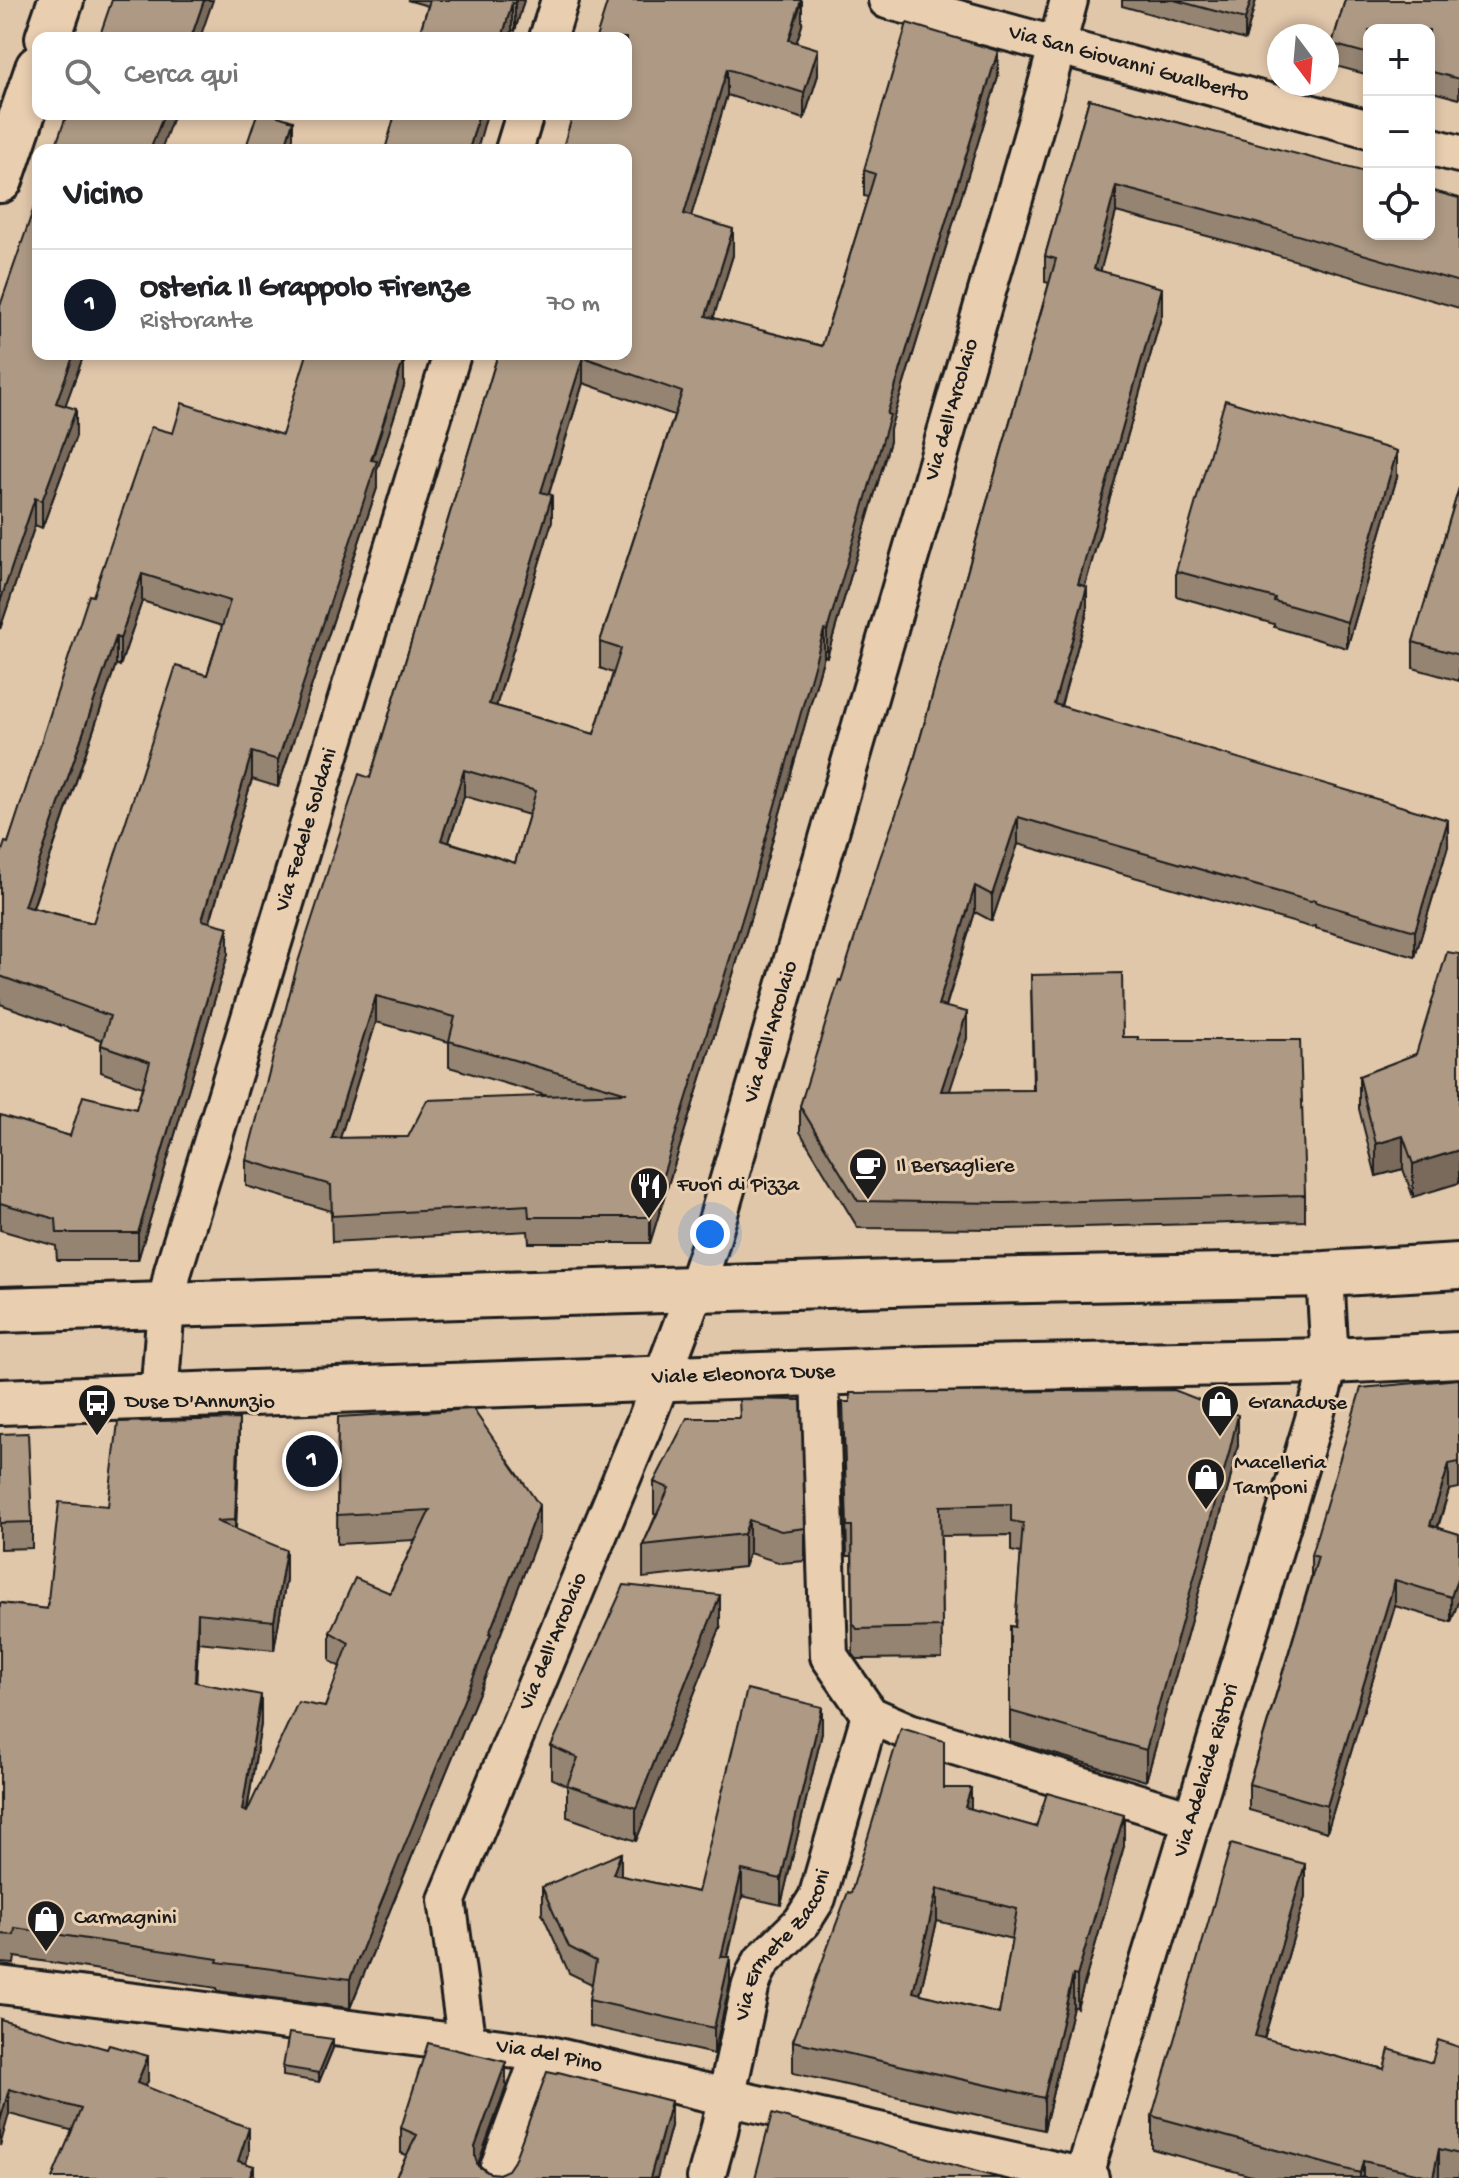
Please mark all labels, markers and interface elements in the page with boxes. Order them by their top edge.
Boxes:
street label: Via San Giovanni Gualberto [1004,20,1252,109]
north arrow [1267,24,1339,96]
map controls [1363,24,1435,240]
button: + [1363,24,1435,96]
search box [32,32,632,120]
icon: search [60,54,104,98]
text: Cerca qui [124,59,239,94]
button: − [1363,96,1435,168]
button: locate [1363,168,1435,240]
text: Vicino [64,176,143,216]
text: Osteria Il Grappolo Firenze [140,272,470,307]
text: 1 [85,290,95,321]
text: 70 m [547,290,600,321]
text: Ristorante [140,307,253,338]
street label: Via dell'Arcolaio [919,336,986,485]
street label: Via Fedele Soldani [270,745,344,916]
street label: Via dell'Arcolaio [738,958,805,1107]
cafe icon: Il Bersagliere [847,1146,889,1201]
place label: Il Bersagliere [896,1154,1015,1180]
restaurant icon: Fuori di Pizza [628,1165,670,1220]
place label: Fuori di Pizza [676,1173,800,1199]
your location [690,1214,730,1254]
street label: Viale Eleonora Duse [650,1359,836,1392]
bus stop icon: Duse D'Annunzio [76,1382,118,1437]
shop icon: Granaduse [1199,1383,1241,1438]
place label: Duse D'Annunzio [123,1390,275,1416]
place label: Granaduse [1248,1391,1348,1417]
pin: 1 [286,1431,338,1491]
place label: Macelleria Tamponi [1232,1451,1327,1502]
shop icon: Macelleria Tamponi [1185,1456,1227,1511]
street label: Via dell'Arcolaio [514,1569,594,1715]
street label: Via Adelaide Ristori [1168,1680,1246,1862]
street label: Via Ermete Zacconi [730,1866,838,2024]
shop icon: Carmagnini [25,1898,67,1953]
place label: Carmagnini [74,1906,177,1932]
street label: Via del Pino [494,2034,605,2080]

